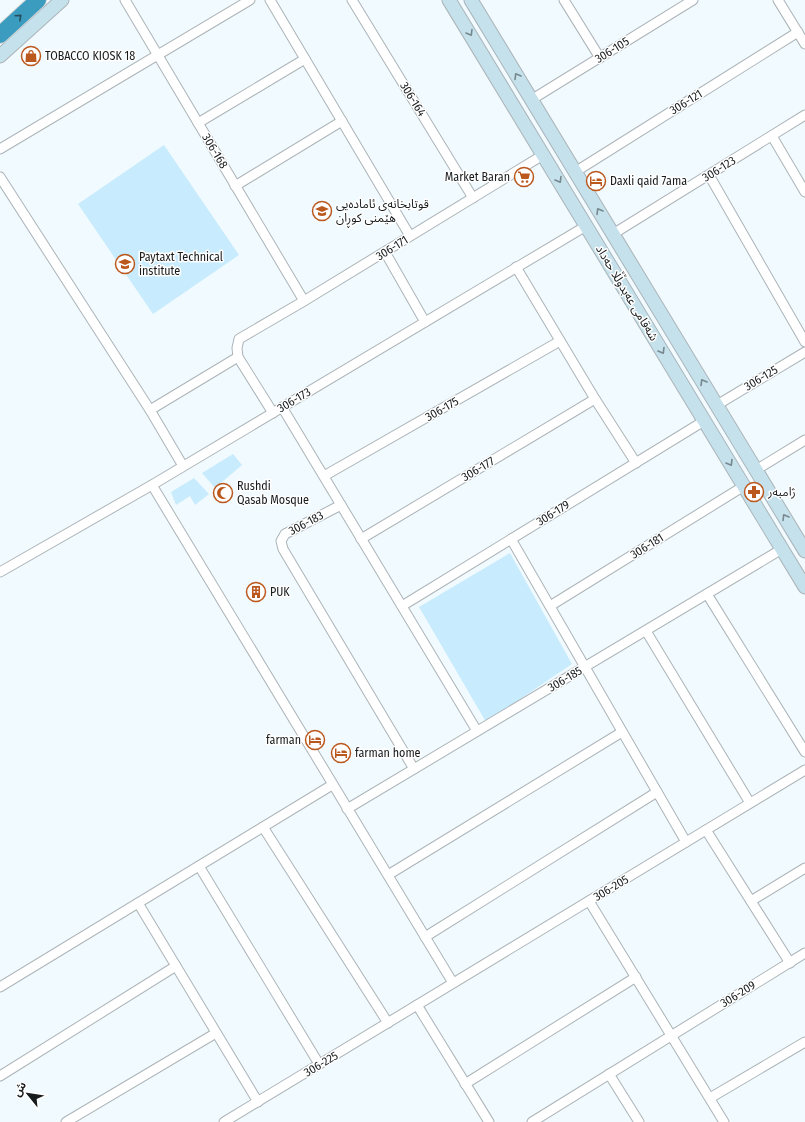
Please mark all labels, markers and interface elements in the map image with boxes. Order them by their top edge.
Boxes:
one-way arrow [14,15,22,22]
one-way arrow [465,29,472,36]
street label: 306-105 [592,34,632,66]
shop icon: TOBACCO KIOSK 18 [20,45,42,67]
place label: TOBACCO KIOSK 18 [45,49,135,63]
one-way arrow [514,73,521,80]
street label: 306-164 [397,79,429,119]
street label: 306-121 [667,87,705,117]
street label: 306-168 [199,131,231,171]
street label: 306-123 [700,153,738,185]
supermarket icon: Market Baran [513,166,535,188]
place label: Market Baran [445,170,510,184]
hotel icon: Daxli qaid 7ama [585,170,607,192]
place label: Daxli qaid 7ama [610,174,687,188]
one-way arrow [554,176,561,183]
place label: قوتابخانەی ئامادەیی هێمنی کوڕان [336,197,429,229]
school or university icon: قوتابخانەی ئامادەیی هێمنی کوڕان [311,200,333,222]
one-way arrow [596,208,604,215]
street label: 306-171 [373,233,411,263]
street label: شەقامی عەبدوڵڵا حەداد [593,241,663,343]
place label: Paytaxt Technical institute [139,250,223,278]
school or university icon: Paytaxt Technical institute [114,253,136,275]
one-way arrow [658,347,665,354]
street label: 306-125 [742,362,781,393]
one-way arrow [700,379,707,386]
street label: 306-173 [275,385,313,415]
street label: 306-175 [423,394,462,424]
street label: 306-177 [459,454,497,484]
one-way arrow [725,459,733,466]
place label: Rushdi Qasab Mosque [237,479,309,507]
pharmacy icon: ژامبەر [743,481,765,503]
mosque icon: Rushdi Qasab Mosque [212,482,234,504]
place label: ژامبەر [767,485,796,499]
street label: 306-179 [534,497,572,529]
street label: 306-183 [286,508,326,538]
one-way arrow [782,514,789,521]
street label: 306-181 [628,530,666,562]
building icon: PUK [245,581,267,603]
place label: PUK [270,585,290,599]
street label: 306-185 [545,663,585,695]
hotel icon: farman [304,729,326,751]
place label: farman [266,733,301,747]
hotel icon: farman home [330,742,352,764]
place label: farman home [355,746,421,760]
street label: 306-205 [591,872,631,904]
street label: 306-209 [718,978,758,1010]
street label: 306-225 [301,1048,341,1080]
north arrow [8,1074,48,1114]
text: ش [10,1079,29,1099]

